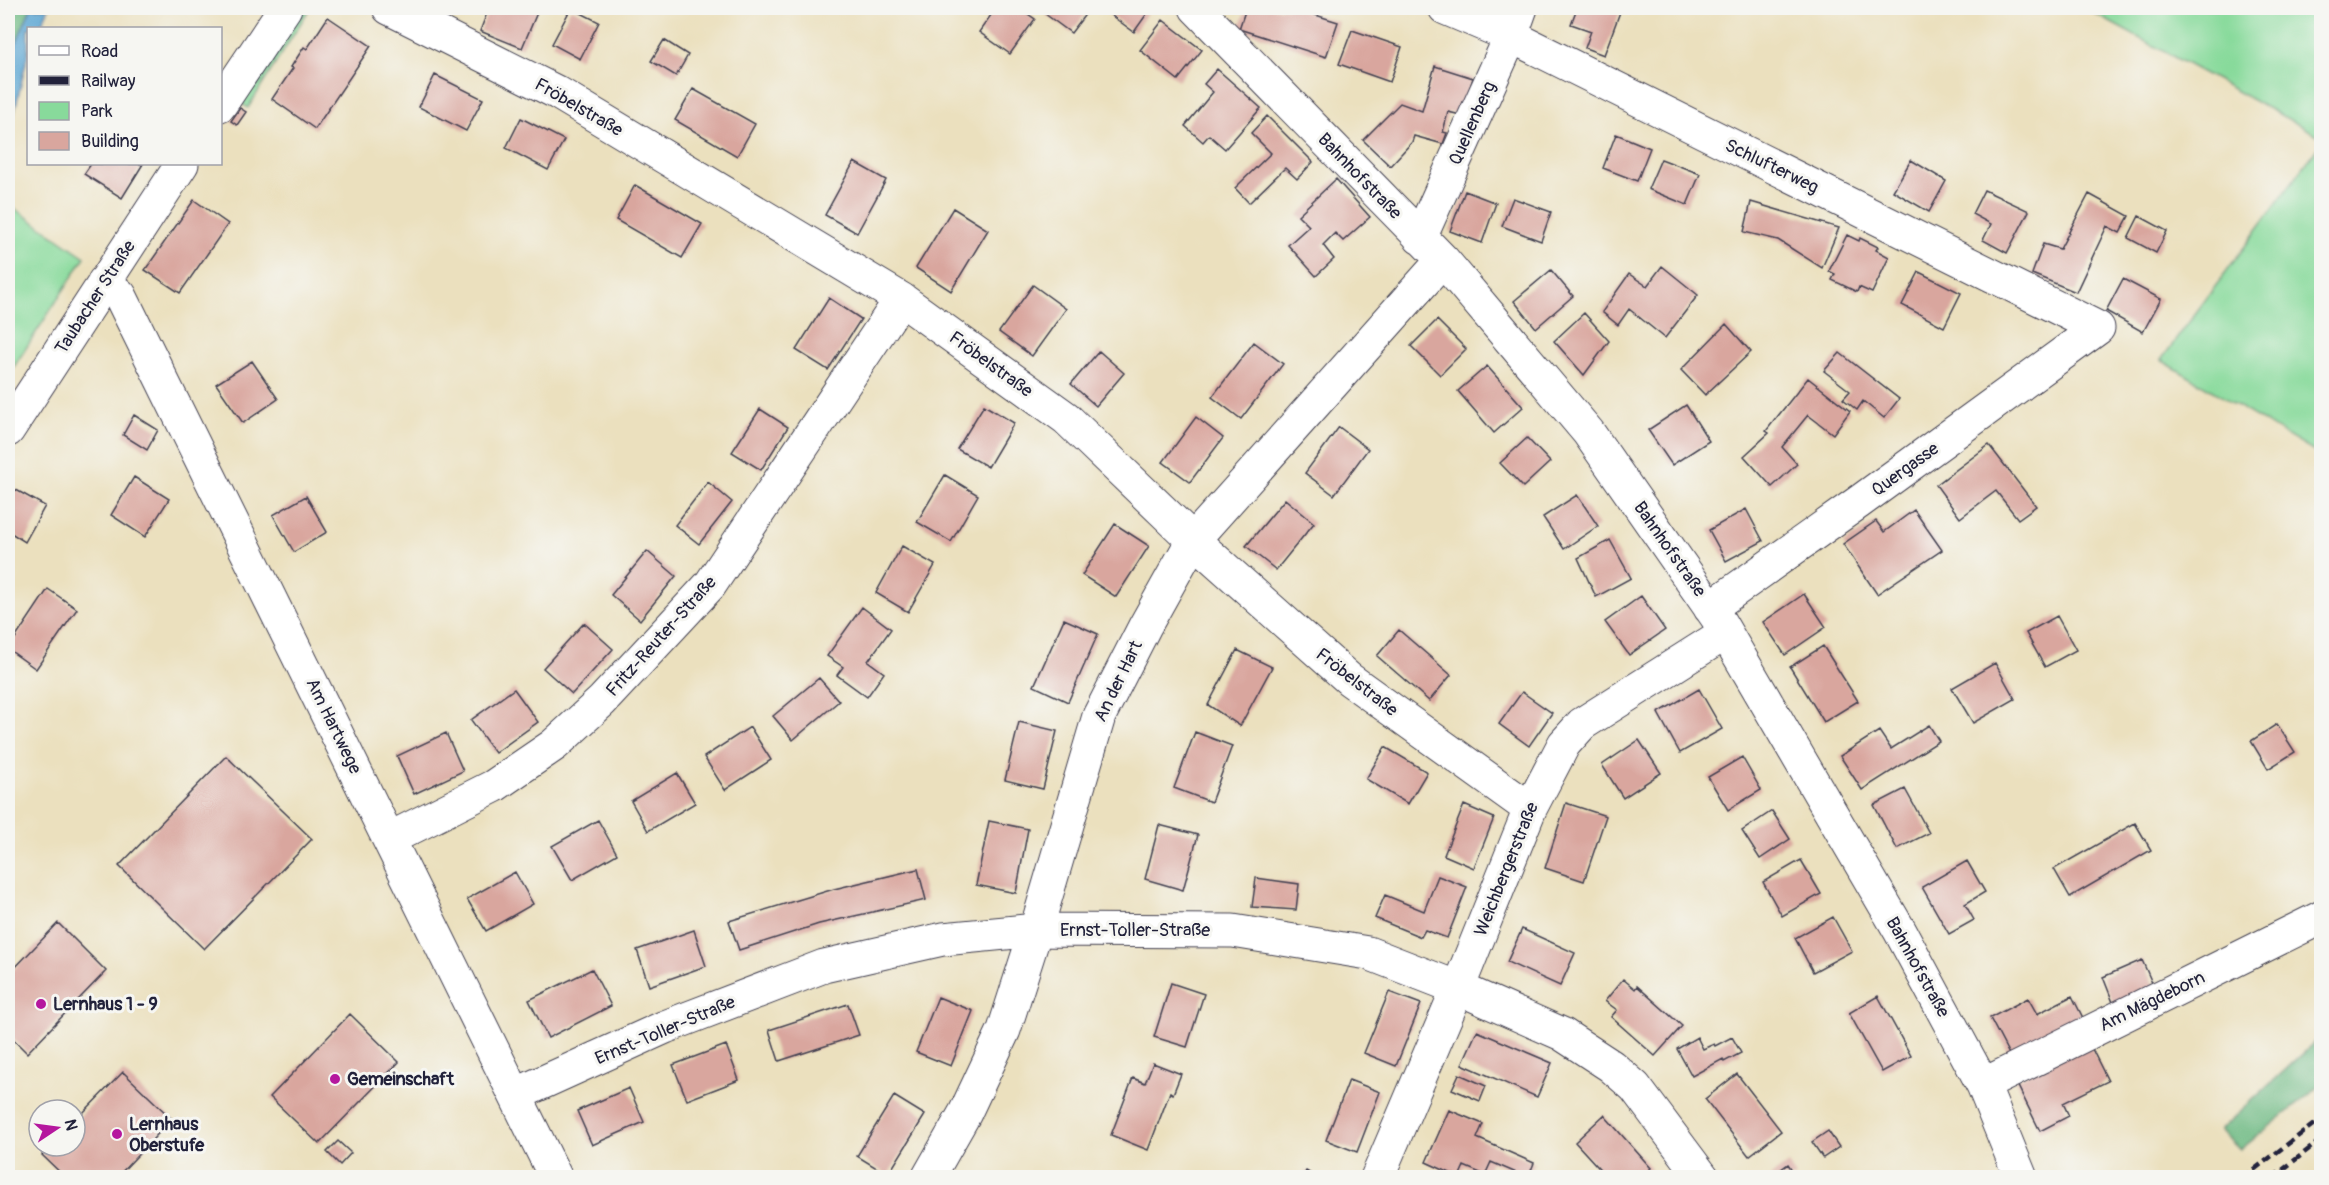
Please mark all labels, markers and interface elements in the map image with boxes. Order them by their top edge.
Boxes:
legend [27,27,222,165]
text: Road [81,40,118,63]
text: Railway [81,70,136,93]
street label: Fröbelstraße [531,73,627,142]
street label: Quellenberg [1444,78,1501,169]
text: Park [81,100,113,123]
street label: Bahnhofstraße [1313,128,1407,224]
text: Building [81,130,139,153]
street label: Schlufterweg [1721,134,1822,199]
street label: Taubacher Straße [50,236,141,359]
street label: Fröbelstraße [944,326,1037,403]
street label: Quergasse [1867,437,1944,502]
street label: Bahnhofstraße [1628,497,1711,602]
street label: Fritz-Reuter-Straße [601,571,722,701]
street label: An der Hart [1089,636,1148,726]
street label: Fröbelstraße [1311,643,1402,722]
street label: Am Hartwege [301,675,367,778]
street label: Weichbergerstraße [1469,799,1544,939]
street label: Bahnhofstraße [1881,913,1955,1022]
street label: Ernst-Toller-Straße [1060,919,1210,942]
street label: Am Mägdeborn [2096,966,2209,1037]
street label: Ernst-Toller-Straße [592,990,739,1070]
place label: Lernhaus 1 - 9 [53,993,158,1016]
marker: Lernhaus 1 - 9 [34,997,48,1011]
place label: Gemeinschaft [347,1068,455,1091]
marker: Gemeinschaft [328,1072,342,1086]
north arrow [27,1098,87,1158]
place label: Lernhaus Oberstufe [129,1113,205,1157]
text: N [60,1117,82,1133]
marker: Lernhaus Oberstufe [110,1127,124,1141]

